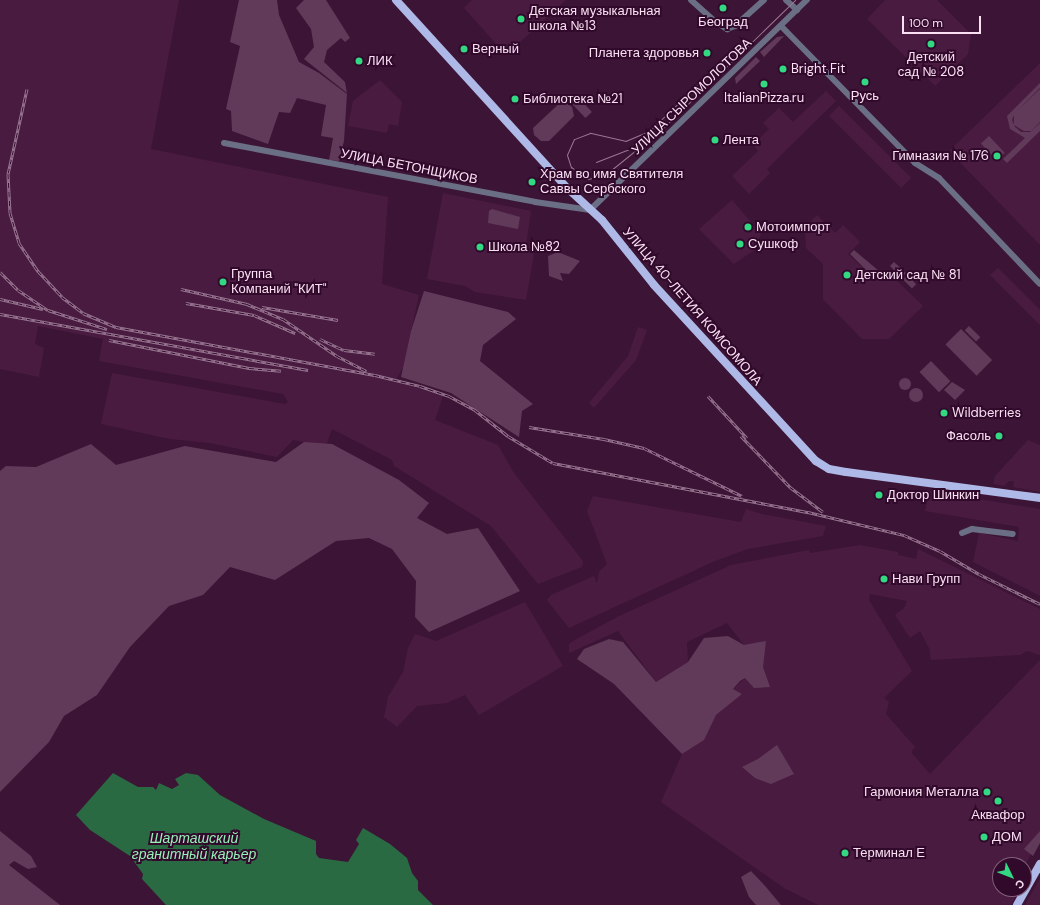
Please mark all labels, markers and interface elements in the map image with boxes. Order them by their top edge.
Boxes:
marker: Београд [718,3,728,13]
place label: Детская музыкальная школа №13 [529,4,661,35]
scale bar [904,8,983,34]
marker: Детская музыкальная школа №13 [516,14,526,24]
place label: Београд [698,14,748,30]
text: 100 m [909,15,943,31]
street label: УЛИЦА СЫРОМОЛОТОВА [629,36,755,158]
marker: Детский сад № 208 [926,39,936,49]
place label: Верный [472,41,519,57]
marker: Верный [459,44,469,54]
place label: Планета здоровья [589,45,699,61]
marker: Планета здоровья [702,48,712,58]
place label: Детский сад № 208 [898,50,964,81]
place label: ЛИК [367,53,392,69]
marker: ЛИК [354,56,364,66]
place label: Bright Fit [791,61,845,77]
marker: Bright Fit [778,64,788,74]
marker: Русь [860,77,870,87]
marker: ItalianPizza.ru [759,79,769,89]
place label: Русь [851,88,879,104]
place label: ItalianPizza.ru [724,90,804,106]
place label: Библиотека №21 [523,91,623,107]
marker: Библиотека №21 [510,94,520,104]
place label: Лента [723,132,759,148]
marker: Лента [710,135,720,145]
street label: УЛИЦА БЕТОНЩИКОВ [339,146,479,188]
place label: Гимназия № 176 [892,148,989,164]
marker: Гимназия № 176 [992,151,1002,161]
place label: Храм во имя Святителя Саввы Сербского [540,167,683,198]
marker: Храм во имя Святителя Саввы Сербского [527,177,537,187]
place label: Мотоимпорт [756,219,830,235]
marker: Мотоимпорт [743,222,753,232]
street label: УЛИЦА 40-ЛЕТИЯ КОМСОМОЛА [619,225,765,389]
place label: Сушкоф [748,236,798,252]
place label: Школа №82 [488,239,560,255]
marker: Сушкоф [735,239,745,249]
marker: Школа №82 [475,242,485,252]
place label: Группа Компаний "КИТ" [231,267,327,298]
place label: Детский сад № 81 [855,267,960,283]
marker: Детский сад № 81 [842,270,852,280]
marker: Группа Компаний "КИТ" [218,277,228,287]
place label: Wildberries [952,405,1021,421]
marker: Wildberries [939,408,949,418]
place label: Фасоль [946,428,991,444]
marker: Фасоль [994,431,1004,441]
place label: Доктор Шинкин [887,487,979,503]
marker: Доктор Шинкин [874,490,884,500]
place label: Нави Групп [892,571,960,587]
marker: Нави Групп [879,574,889,584]
place label: Гармония Металла [864,784,979,800]
marker: Гармония Металла [982,787,992,797]
marker: Аквафор [993,796,1003,806]
place label: Аквафор [971,807,1025,823]
place label: ДОМ [992,829,1022,845]
water label: Шарташский гранитный карьер [132,830,256,862]
marker: ДОМ [979,832,989,842]
place label: Терминал Е [853,845,925,861]
marker: Терминал Е [840,848,850,858]
north arrow [992,857,1032,897]
text: С [1012,877,1028,892]

